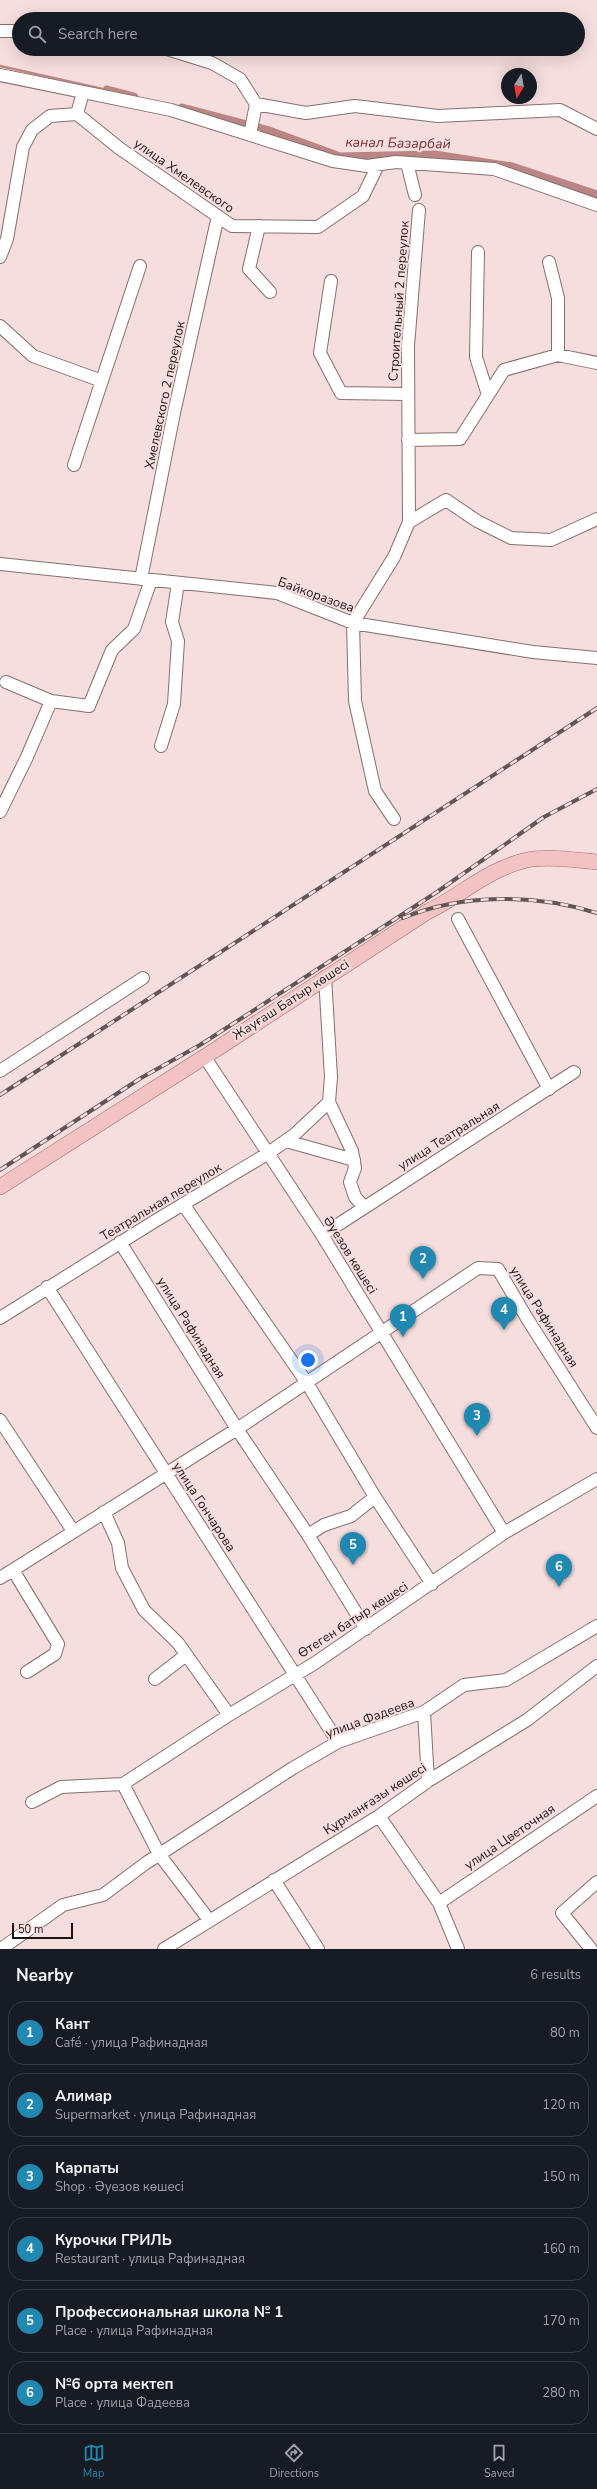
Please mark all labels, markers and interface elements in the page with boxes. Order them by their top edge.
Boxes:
search box [12,12,585,56]
icon: search [26,23,48,45]
text: Search here [58,24,138,44]
north arrow [501,68,537,104]
water label: канал Базарбай [345,133,451,153]
street label: улица Хмелевского [130,135,238,217]
street label: Строительный 2 переулок [384,220,414,382]
street label: Хмелевского 2 переулок [141,319,190,471]
street label: Байкоразова [275,573,357,617]
street label: Жауғаш Батыр көшесі [229,955,353,1045]
street label: улица Театральная [395,1097,503,1175]
street label: Театральная переулок [97,1159,225,1245]
street label: Әуезов көшесі [319,1213,381,1297]
pin: 2 [410,1246,436,1279]
street label: улица Рафинадная [505,1263,583,1371]
street label: улица Рафинадная [152,1274,230,1382]
pin: 4 [491,1297,517,1330]
pin: 1 [390,1304,416,1337]
your location [298,1350,318,1370]
pin: 3 [464,1403,490,1436]
street label: улица Гончарова [168,1459,240,1555]
pin: 5 [340,1532,366,1565]
pin: 6 [546,1554,572,1587]
street label: Өтеген батыр көшесі [294,1578,412,1662]
street label: улица Фадеева [323,1694,417,1742]
street label: Құрманғазы көшесі [320,1759,430,1839]
street label: улица Цветочная [461,1800,559,1874]
scale bar [12,1921,73,1940]
text: 50 m [18,1922,43,1937]
text: Nearby [16,1964,73,1987]
text: 6 results [530,1966,581,1984]
text: Кант [55,2014,90,2034]
text: 1 [26,2024,34,2042]
text: 80 m [550,2024,580,2042]
text: Café · улица Рафинадная [55,2034,208,2052]
text: Алимар [55,2086,112,2106]
text: 2 [26,2096,34,2114]
text: 120 m [542,2096,580,2114]
text: Supermarket · улица Рафинадная [55,2106,256,2124]
text: Карпаты [55,2158,119,2178]
text: 3 [26,2168,34,2186]
text: 150 m [542,2168,580,2186]
text: Shop · Әуезов көшесі [55,2178,184,2196]
text: Курочки ГРИЛЬ [55,2230,172,2250]
text: 4 [26,2240,34,2258]
text: 160 m [542,2240,580,2258]
text: Restaurant · улица Рафинадная [55,2250,245,2268]
text: Профессиональная школа № 1 [55,2302,283,2322]
text: 5 [26,2312,34,2330]
text: 170 m [542,2312,580,2330]
text: Place · улица Рафинадная [55,2322,213,2340]
text: №6 орта мектеп [55,2374,174,2394]
text: 6 [26,2384,34,2402]
text: 280 m [542,2384,580,2402]
text: Place · улица Фадеева [55,2394,190,2412]
tab: Map [83,2442,105,2481]
tab: Directions [270,2442,319,2481]
tab: Saved [484,2442,514,2481]

